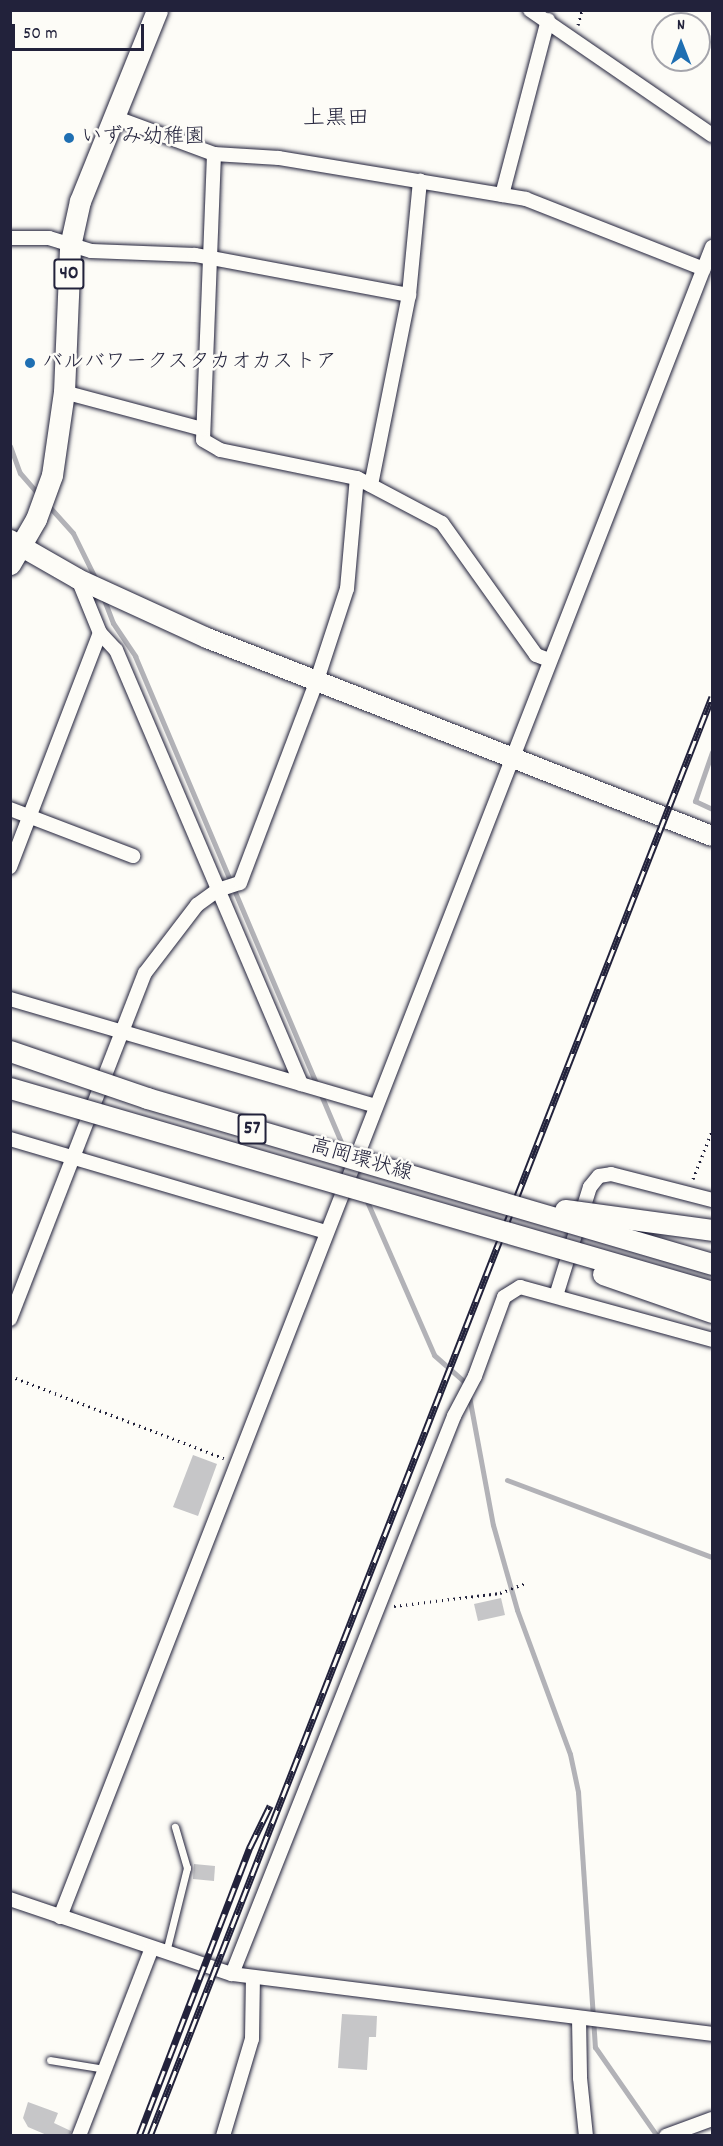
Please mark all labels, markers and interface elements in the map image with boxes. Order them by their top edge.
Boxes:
scale bar [15,12,147,50]
north arrow [651,12,711,72]
text: N [677,14,685,37]
text: 50 m [23,22,58,47]
district label: 上黒田 [303,107,369,133]
place label: いずみ幼稚園 [81,125,207,151]
marker: いずみ幼稚園 [62,131,76,145]
road number: 40 [52,257,86,291]
place label: バルバワークスタカオカストア [42,350,336,376]
marker: バルバワークスタカオカストア [23,356,37,370]
road number: 57 [237,1112,267,1146]
street label: 高岡環状線 [307,1134,415,1188]

